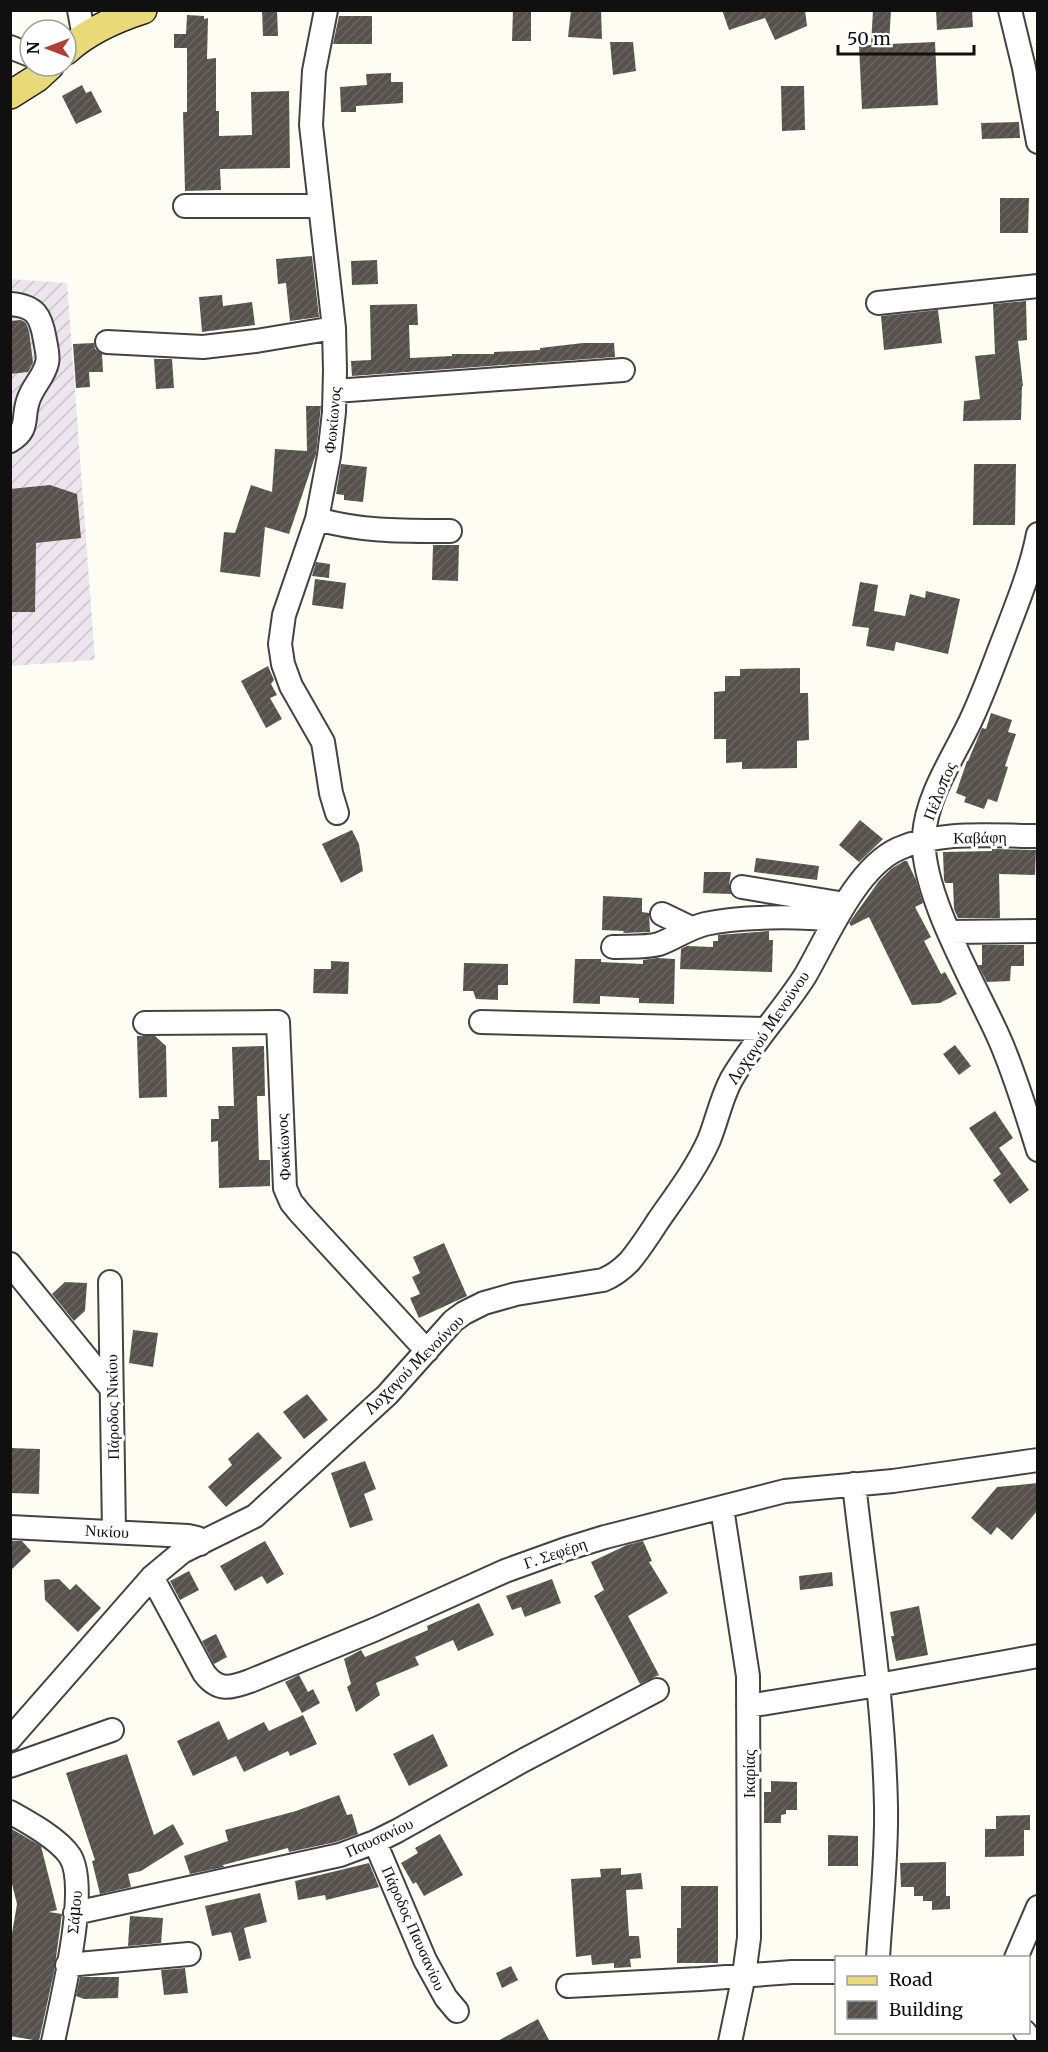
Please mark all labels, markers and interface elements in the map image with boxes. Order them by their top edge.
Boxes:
north arrow [18,18,78,78]
scale bar [838,18,974,56]
text: 50 m [847,27,891,50]
text: N [23,41,43,54]
street label: Φωκίωνος [319,385,345,454]
street label: Πέλοπος [918,758,960,823]
street label: Καβάφη [953,827,1007,847]
street label: Λοχαγού Μενούνου [722,967,813,1088]
street label: Φωκίωνος [271,1113,295,1181]
street label: Λοχαγού Μενούνου [359,1310,468,1419]
street label: Πάροδος Νικίου [101,1354,123,1460]
street label: Νικίου [84,1520,130,1542]
street label: Γ. Σεφέρη [521,1533,589,1573]
street label: Ικαρίας [739,1749,759,1798]
street label: Παυσανίου [342,1813,416,1861]
street label: Πάροδος Παυσανίου [378,1863,450,1993]
street label: Σάμου [62,1889,86,1935]
legend [835,1956,1030,2034]
text: Road [889,1968,933,1991]
text: Building [889,1998,963,2021]

